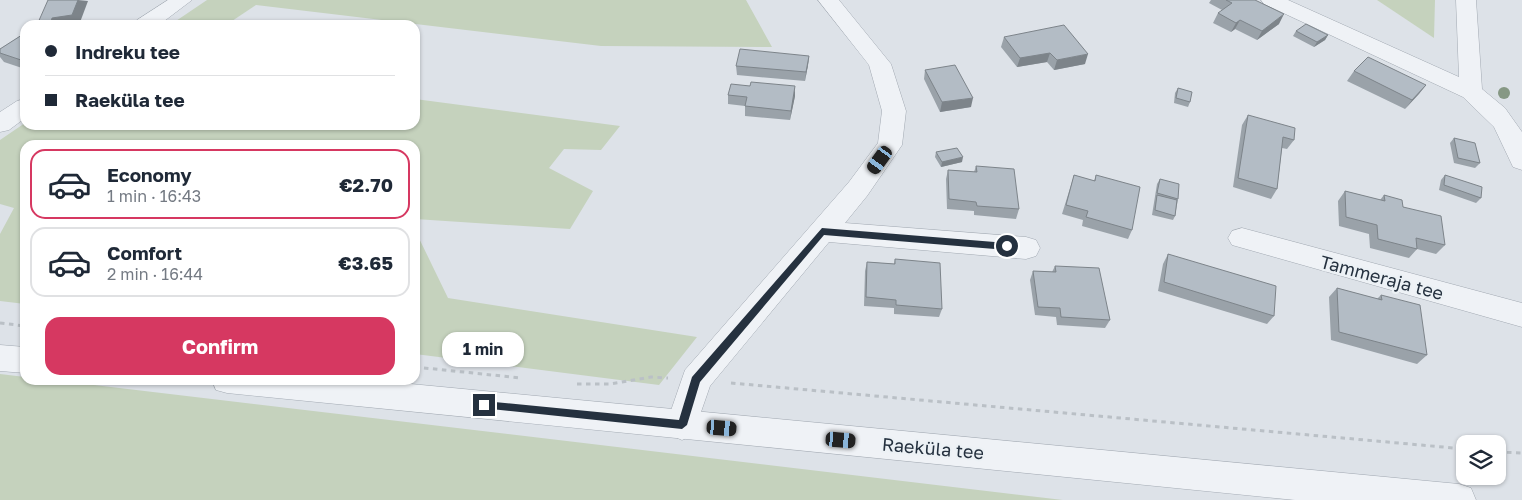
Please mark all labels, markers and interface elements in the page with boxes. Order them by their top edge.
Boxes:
text: Indreku tee [75,40,180,63]
text: Raeküla tee [75,88,185,111]
car [865,143,894,177]
icon: car [47,162,92,207]
text: Economy [107,163,192,186]
text: €2.70 [339,173,393,196]
text: 1 min · 16:43 [107,186,201,206]
route start [996,235,1018,257]
icon: car [47,240,92,285]
text: Comfort [107,241,182,264]
street label: Tammeraja tee [1318,250,1446,304]
text: €3.65 [338,251,393,274]
text: 2 min · 16:44 [107,264,203,284]
button: Confirm [45,317,395,375]
callout: 1 min [443,332,525,368]
text: 1 min [463,339,503,359]
route end [473,394,495,416]
car [706,419,737,437]
car [825,431,856,449]
street label: Raeküla tee [881,433,985,463]
map controls [1456,435,1506,485]
button: layers [1456,435,1506,485]

